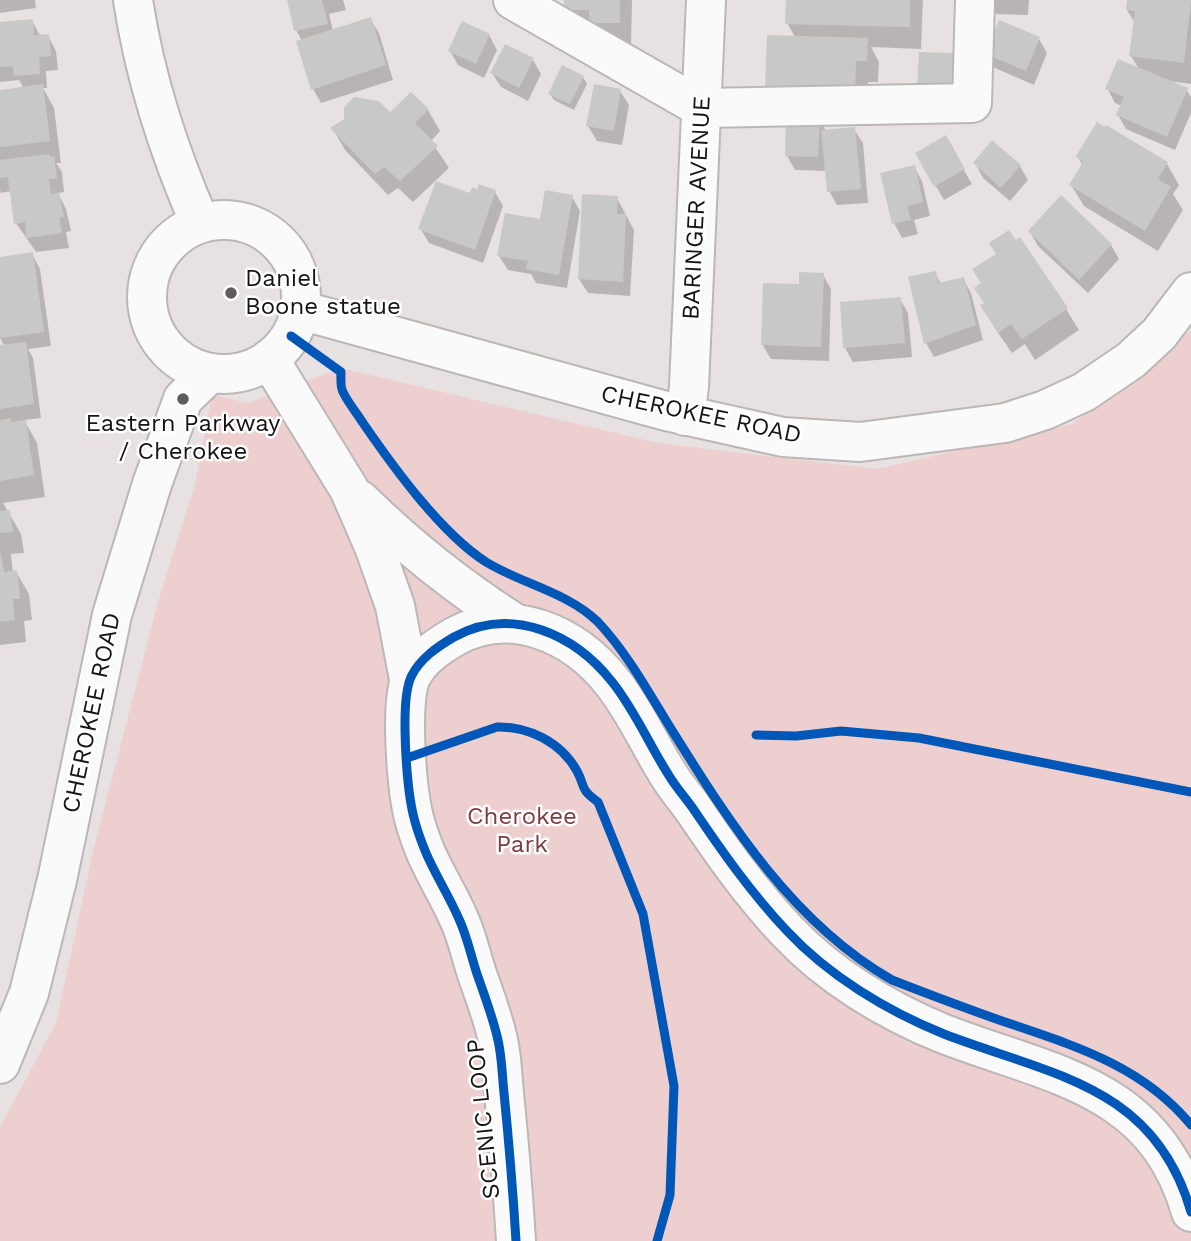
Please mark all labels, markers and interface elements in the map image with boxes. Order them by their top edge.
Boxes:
street label: BARINGER AVENUE [677,95,717,321]
place label: Daniel Boone statue [245,265,401,321]
marker: Daniel Boone statue [223,285,239,301]
street label: CHEROKEE ROAD [598,380,804,450]
marker: Eastern Parkway / Cherokee [175,391,191,407]
place label: Eastern Parkway / Cherokee [86,410,280,466]
street label: CHEROKEE ROAD [57,610,127,816]
park label: Cherokee Park [467,803,577,859]
street label: SCENIC LOOP [461,1037,507,1201]

